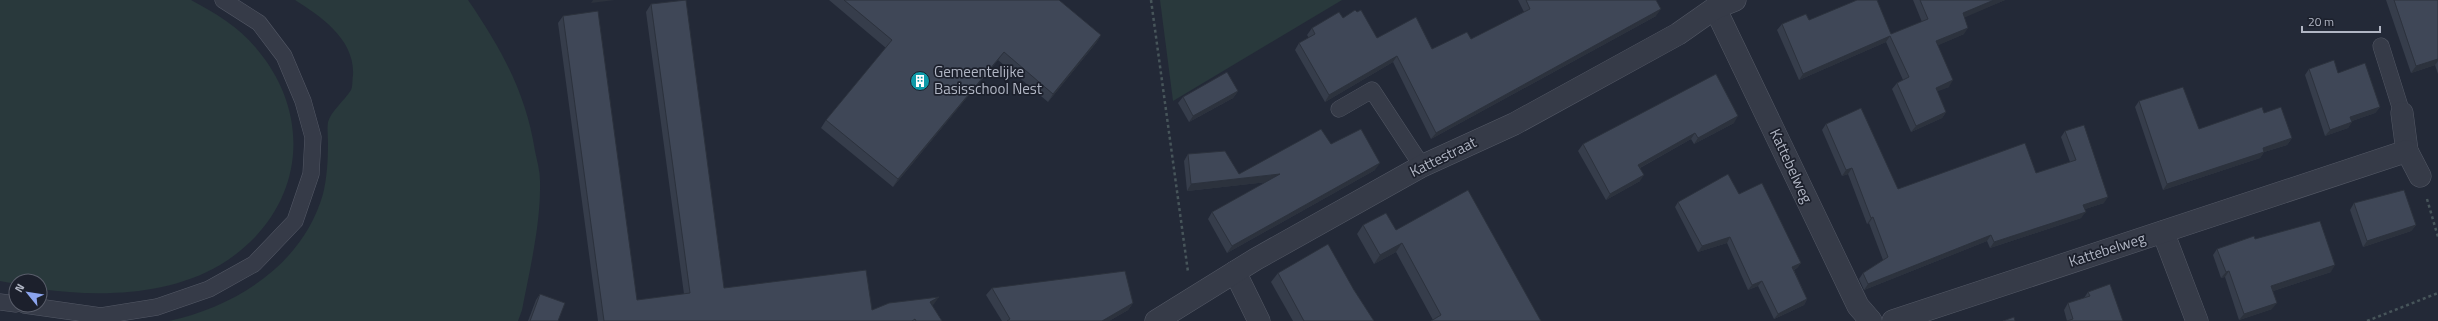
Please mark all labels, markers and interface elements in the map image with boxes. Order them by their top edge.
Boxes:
scale bar [2302,8,2380,34]
text: 20 m [2308,12,2334,31]
place label: Gemeentelijke Basisschool Nest [934,60,1043,100]
building icon: Gemeentelijke Basisschool Nest [909,70,931,92]
street label: Kattebelweg [1764,125,1819,207]
street label: Kattestraat [1405,130,1481,183]
street label: Kattebelweg [2065,226,2149,273]
north arrow [8,273,48,313]
text: N [11,281,28,295]

